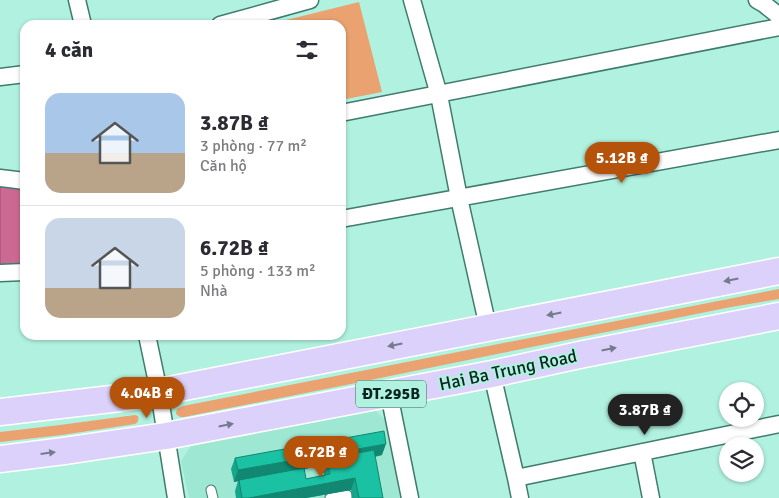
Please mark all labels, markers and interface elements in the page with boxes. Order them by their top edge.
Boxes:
icon: filters [293,36,321,64]
text: 4 căn [45,37,93,63]
text: 3.87B ₫ [200,110,269,136]
icon: home [85,113,145,173]
text: 3 phòng · 77 m² [200,136,307,156]
pin: 5.12B ₫ [576,142,668,184]
text: 5.12B ₫ [596,148,648,168]
text: Căn hộ [200,156,247,176]
text: 6.72B ₫ [200,235,269,261]
icon: home [85,238,145,298]
text: 5 phòng · 133 m² [200,261,316,281]
one-way arrow [724,276,739,284]
text: Nhà [200,281,228,301]
one-way arrow [546,311,562,319]
one-way arrow [387,342,403,350]
street label: Hai Ba Trung Road [437,345,579,395]
one-way arrow [601,345,616,353]
pin: 4.04B ₫ [101,376,193,419]
road number: ĐT.295B [356,380,426,408]
map controls [719,382,764,482]
button: locate [719,382,764,427]
text: 4.04B ₫ [121,383,173,403]
pin: 3.87B ₫ [599,394,691,436]
text: 3.87B ₫ [619,400,671,420]
one-way arrow [219,421,234,429]
pin: 6.72B ₫ [275,436,367,478]
button: layers [719,437,764,482]
text: 6.72B ₫ [295,442,347,462]
one-way arrow [41,449,57,457]

